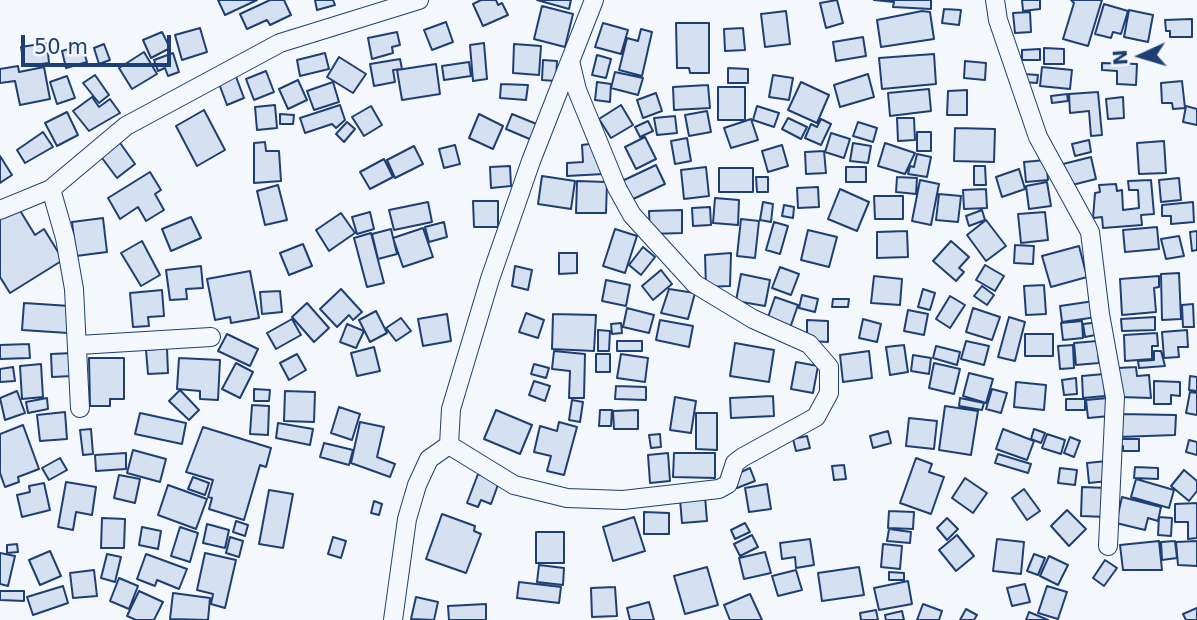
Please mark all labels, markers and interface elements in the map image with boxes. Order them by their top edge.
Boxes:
scale bar [24,21,175,65]
north arrow [1106,21,1176,91]
text: 50 m [34,35,88,59]
text: N [1109,49,1132,66]

